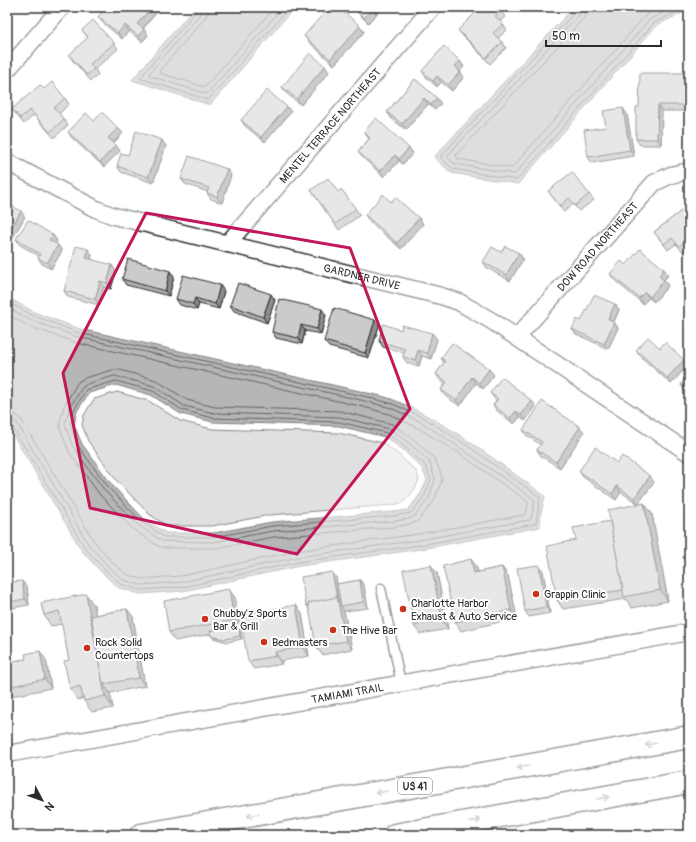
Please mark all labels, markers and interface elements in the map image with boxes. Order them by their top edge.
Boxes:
scale bar [546,22,661,48]
text: 50 m [552,29,580,44]
street label: MENTEL TERRACE NORTHEAST [277,66,384,186]
street label: DOW ROAD NORTHEAST [555,200,641,294]
street label: GARDNER DRIVE [322,261,401,293]
place label: Grappin Clinic [544,588,607,601]
marker: Grappin Clinic [531,589,541,599]
place label: Charlotte Harbor Exhaust & Auto Service [411,597,517,623]
marker: Charlotte Harbor Exhaust & Auto Service [398,604,408,614]
place label: Chubby'z Sports Bar & Grill [213,607,287,633]
marker: Chubby'z Sports Bar & Grill [200,614,210,624]
place label: The Hive Bar [341,624,397,637]
marker: The Hive Bar [328,625,338,635]
place label: Rock Solid Countertops [95,636,154,662]
place label: Bedmasters [272,636,328,649]
marker: Bedmasters [259,637,269,647]
marker: Rock Solid Countertops [82,643,92,653]
street label: TAMIAMI TRAIL [310,681,385,706]
one-way arrow [645,740,658,748]
one-way arrow [517,763,530,771]
road number: US 41 [398,778,432,794]
north arrow [22,780,62,820]
one-way arrow [375,788,388,796]
one-way arrow [596,793,609,801]
text: N [41,799,57,814]
one-way arrow [247,811,260,819]
one-way arrow [468,816,481,824]

